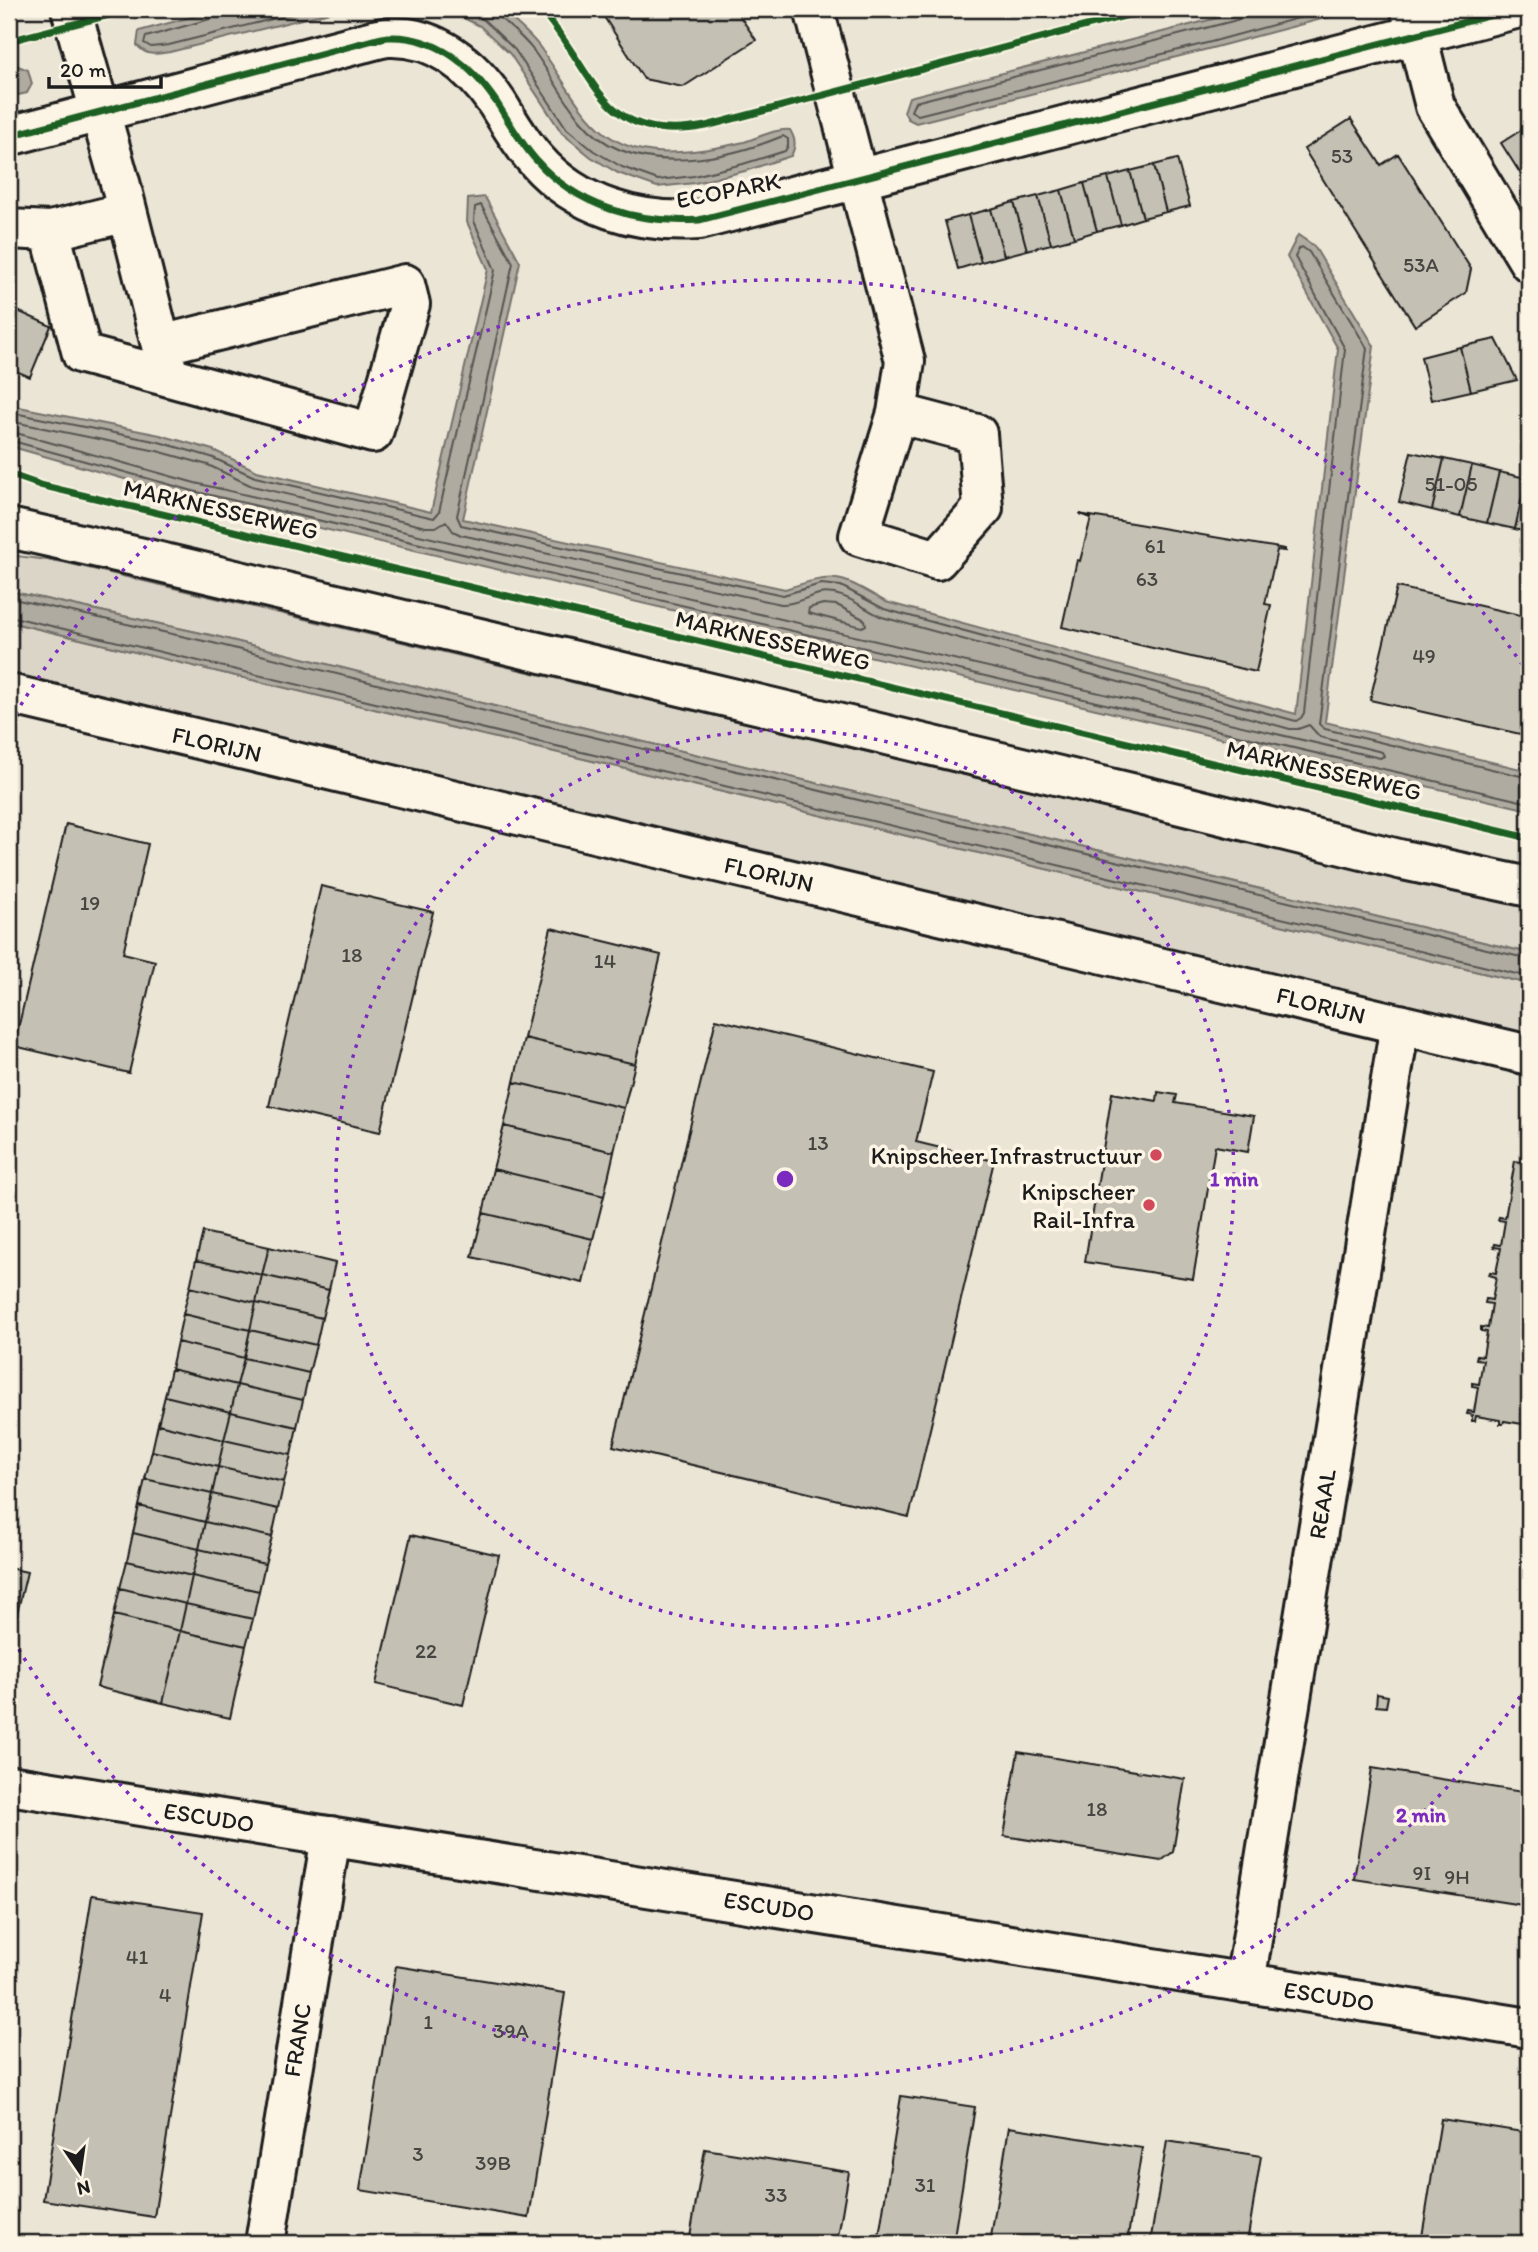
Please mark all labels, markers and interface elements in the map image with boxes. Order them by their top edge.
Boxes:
scale bar [49,46,161,90]
text: 20 m [60,57,107,82]
house number: 53 [1331,143,1353,168]
street label: ECOPARK [674,166,783,214]
house number: 53A [1403,252,1440,277]
house number: 51-05 [1424,471,1478,496]
street label: MARKNESSERWEG [121,472,321,546]
house number: 61 [1145,533,1166,558]
house number: 63 [1136,566,1158,591]
street label: MARKNESSERWEG [673,603,873,677]
house number: 49 [1412,643,1436,668]
street label: FLORIJN [169,720,265,768]
street label: MARKNESSERWEG [1224,733,1424,807]
street label: FLORIJN [721,850,817,898]
house number: 19 [80,890,100,915]
house number: 18 [341,942,363,967]
house number: 14 [594,948,617,973]
street label: FLORIJN [1273,980,1369,1030]
house number: 13 [807,1130,829,1155]
place label: Knipscheer Infrastructuur [871,1141,1142,1170]
marker: Knipscheer Infrastructuur [1148,1147,1164,1163]
text: 1 min [1210,1166,1259,1191]
centre of rings [773,1167,797,1191]
place label: Knipscheer Rail-Infra [1022,1177,1135,1234]
marker: Knipscheer Rail-Infra [1141,1197,1157,1213]
street label: REAAL [1302,1467,1342,1541]
house number: 22 [415,1638,437,1663]
street label: ESCUDO [162,1796,256,1838]
house number: 18 [1086,1796,1108,1821]
text: 2 min [1396,1802,1447,1827]
house number: 9I [1413,1860,1431,1885]
house number: 9H [1444,1864,1470,1889]
street label: ESCUDO [722,1885,816,1927]
house number: 41 [126,1944,148,1969]
street label: ESCUDO [1282,1975,1376,2017]
house number: 4 [159,1982,172,2007]
street label: FRANC [277,2001,317,2079]
house number: 1 [423,2009,433,2034]
house number: 39A [493,2018,529,2043]
north arrow [46,2136,116,2206]
house number: 3 [412,2141,424,2166]
house number: 39B [475,2150,511,2175]
house number: 31 [914,2172,936,2197]
text: N [75,2175,93,2201]
house number: 33 [765,2182,787,2207]

